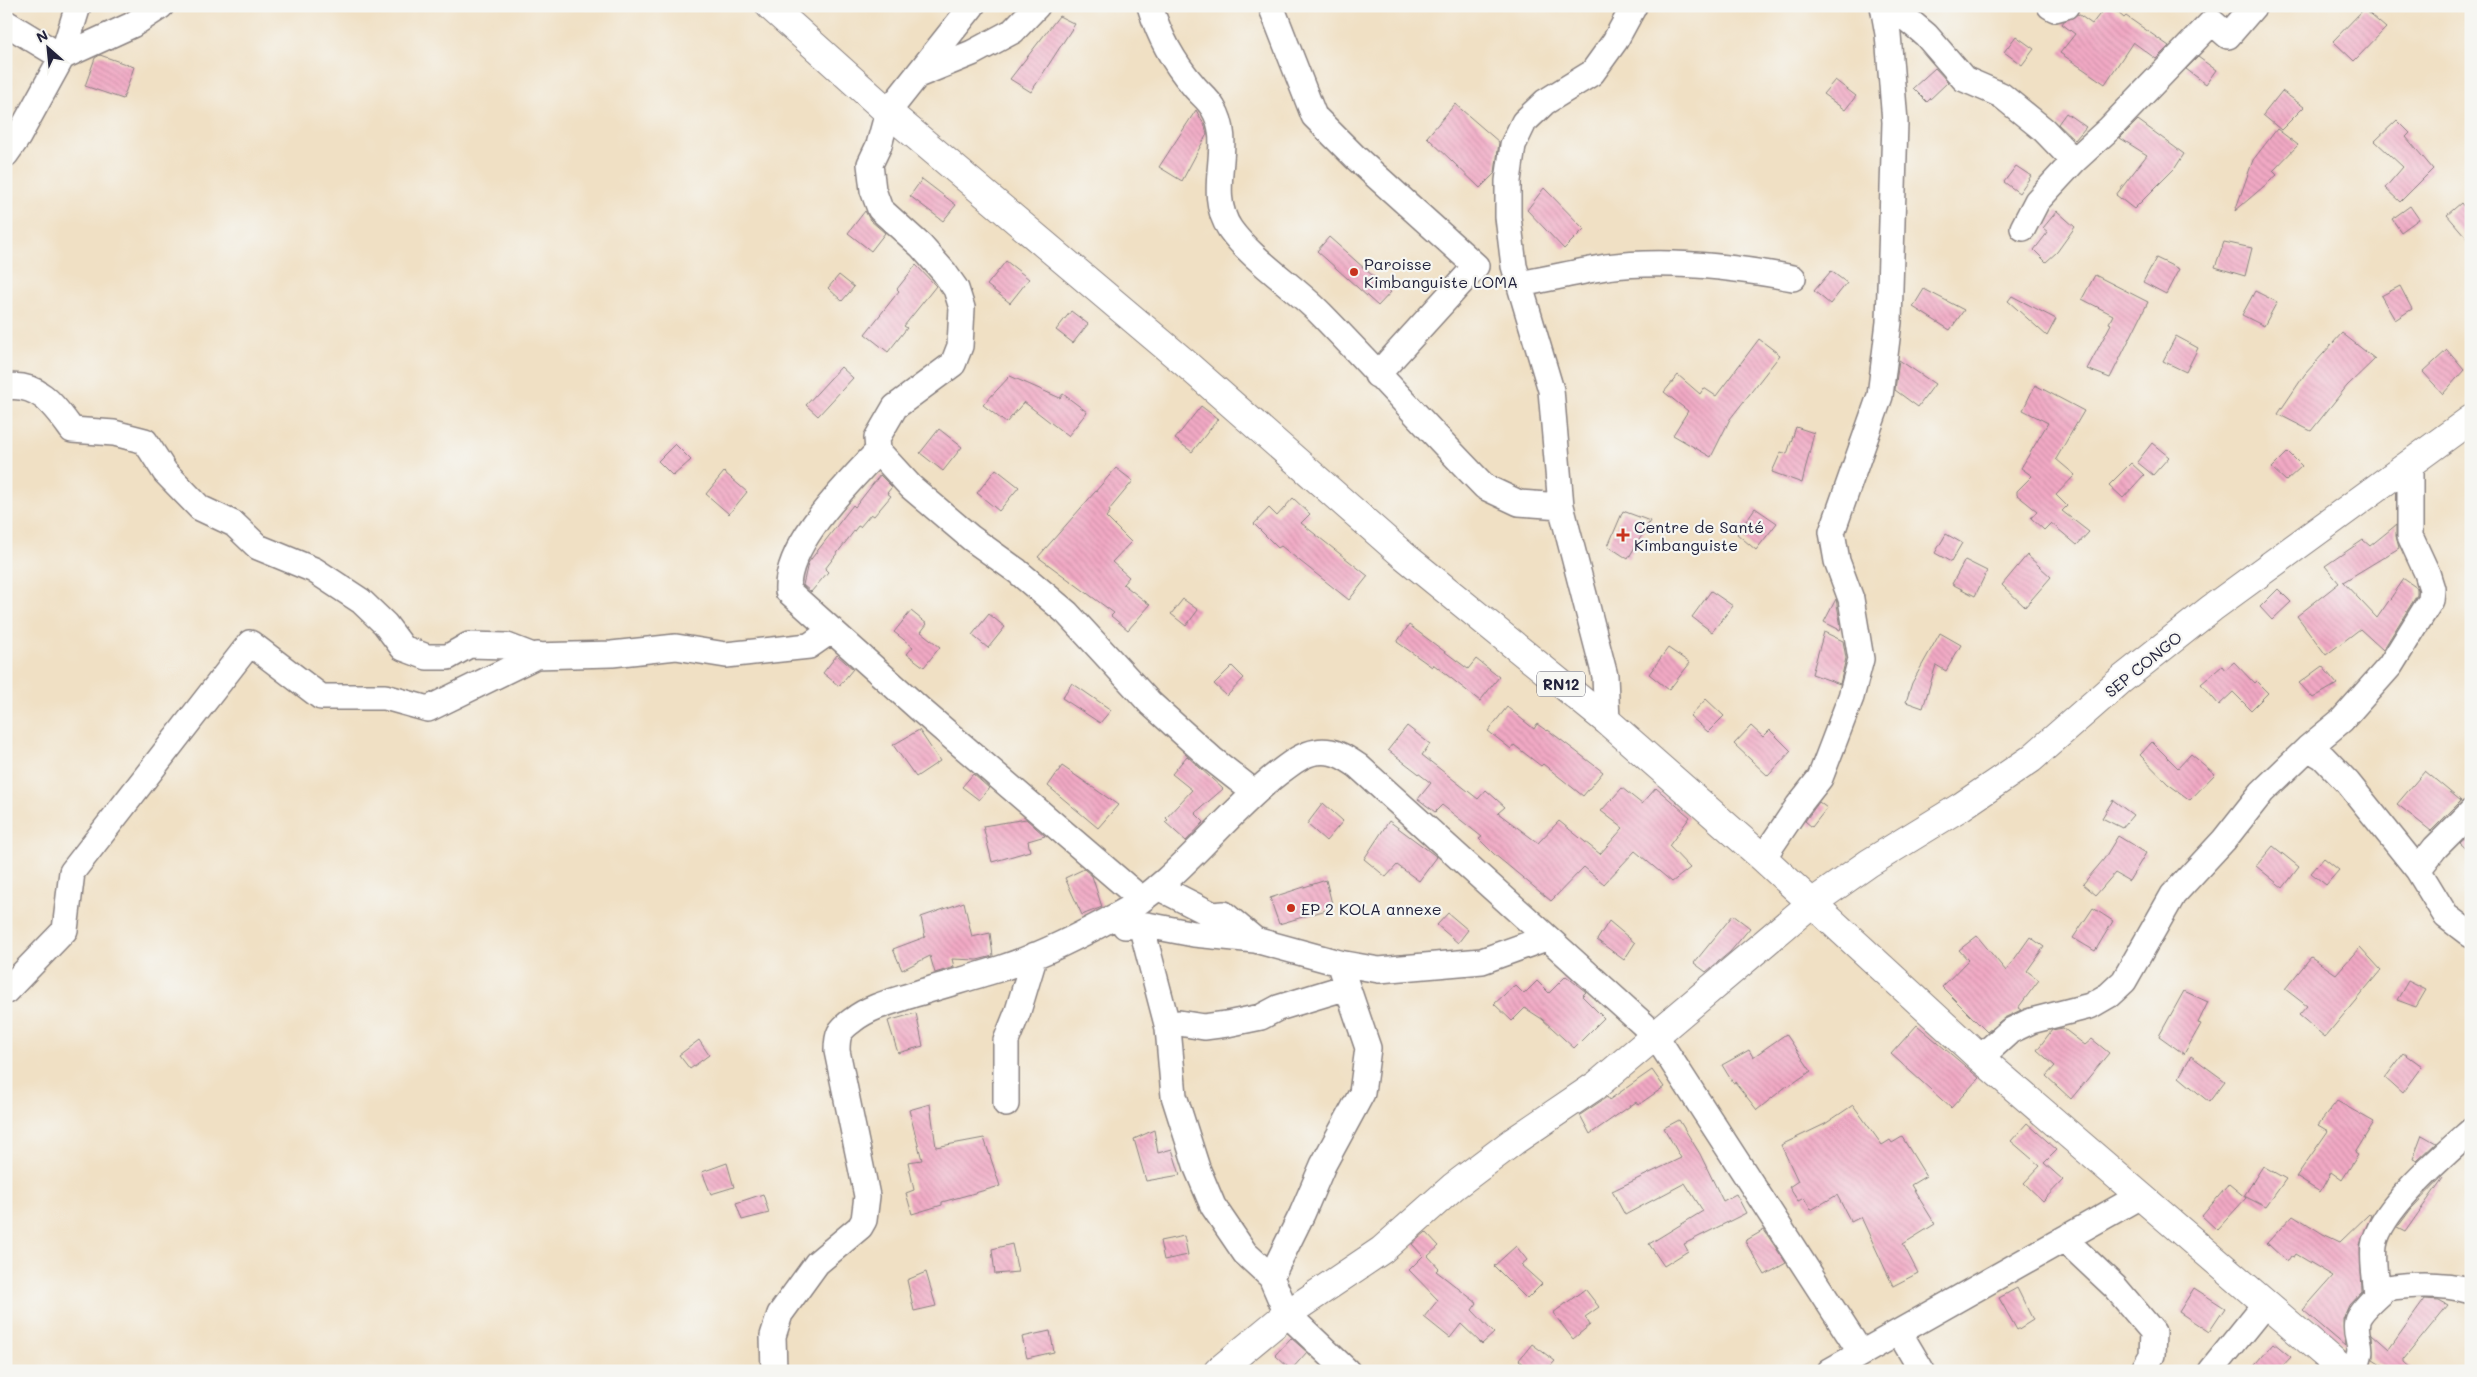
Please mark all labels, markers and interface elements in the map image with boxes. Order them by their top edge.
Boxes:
north arrow [22,22,72,72]
text: N [33,25,51,47]
place label: Paroisse Kimbanguiste LOMA [1364,253,1518,292]
marker: Paroisse Kimbanguiste LOMA [1348,266,1360,278]
place label: Centre de Santé Kimbanguiste [1634,516,1764,555]
marker: Centre de Santé Kimbanguiste [1616,528,1630,542]
street label: SEP CONGO [2100,626,2186,702]
road number: RN12 [1537,672,1585,696]
place label: EP 2 KOLA annexe [1301,898,1442,919]
marker: EP 2 KOLA annexe [1285,902,1297,914]

